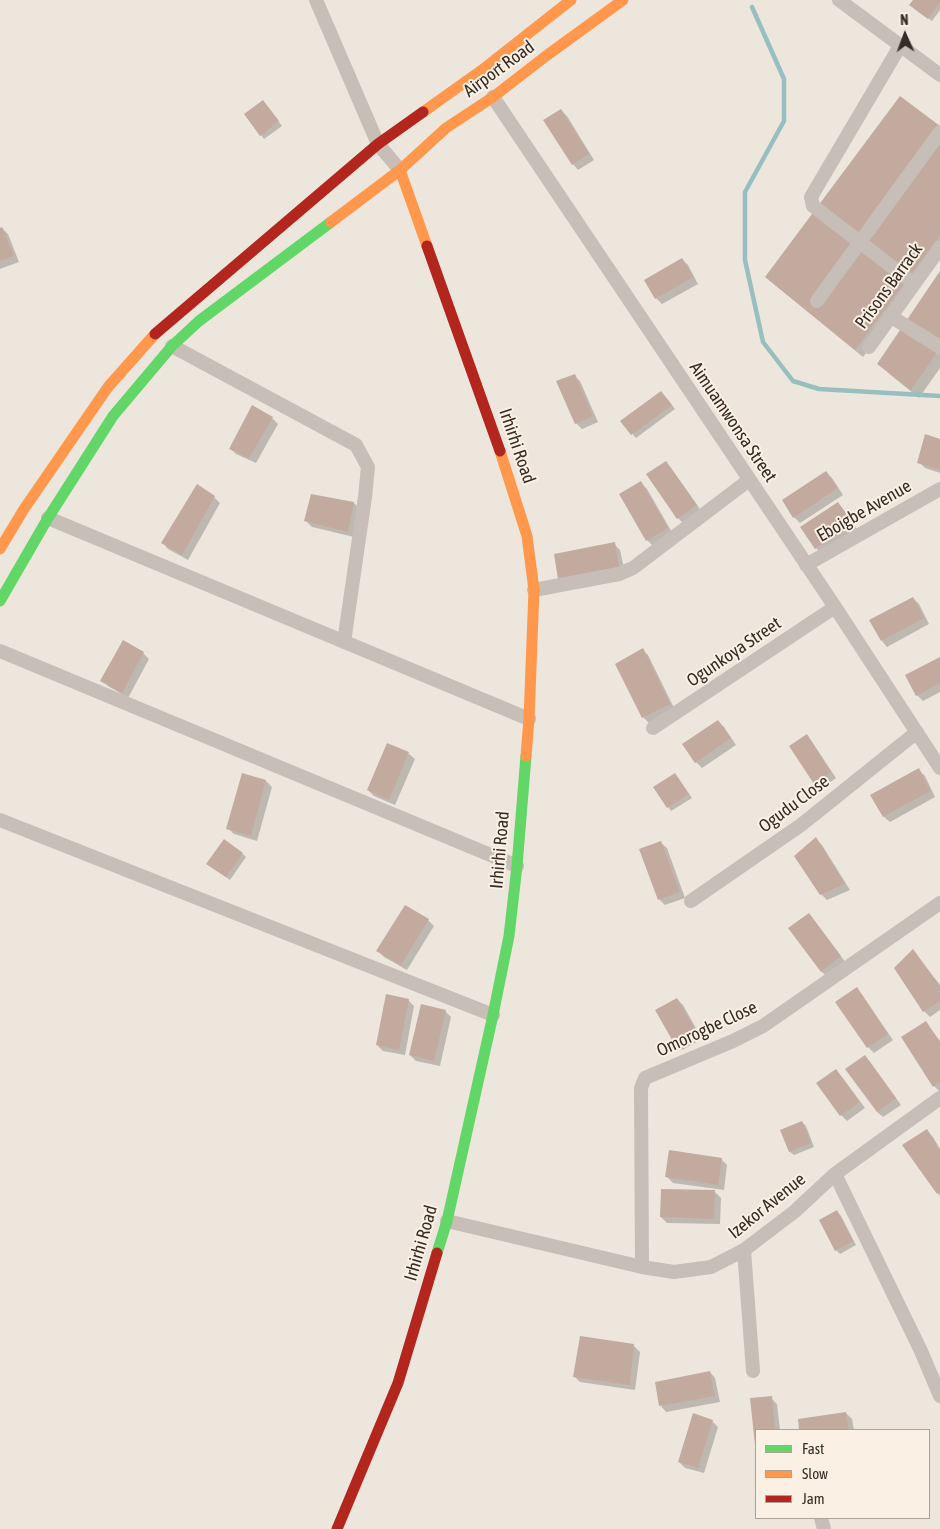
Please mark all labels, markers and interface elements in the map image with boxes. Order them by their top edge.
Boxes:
north arrow [880,10,930,60]
text: N [900,12,909,28]
street label: Airport Road [459,36,539,102]
street label: Prisons Barrack [851,239,927,333]
street label: Aimuamwonsa Street [685,358,781,486]
street label: Irhirhi Road [494,406,540,486]
street label: Eboigbe Avenue [813,475,915,547]
street label: Ogunkoya Street [683,613,785,691]
street label: Ogudu Close [755,771,833,837]
street label: Irhirhi Road [486,810,514,890]
street label: Omorogbe Close [653,996,761,1062]
street label: Izekor Avenue [724,1168,810,1244]
street label: Irhirhi Road [400,1203,442,1283]
legend [755,1429,930,1519]
text: Fast [802,1440,824,1457]
text: Slow [802,1465,828,1482]
text: Jam [802,1490,825,1507]

